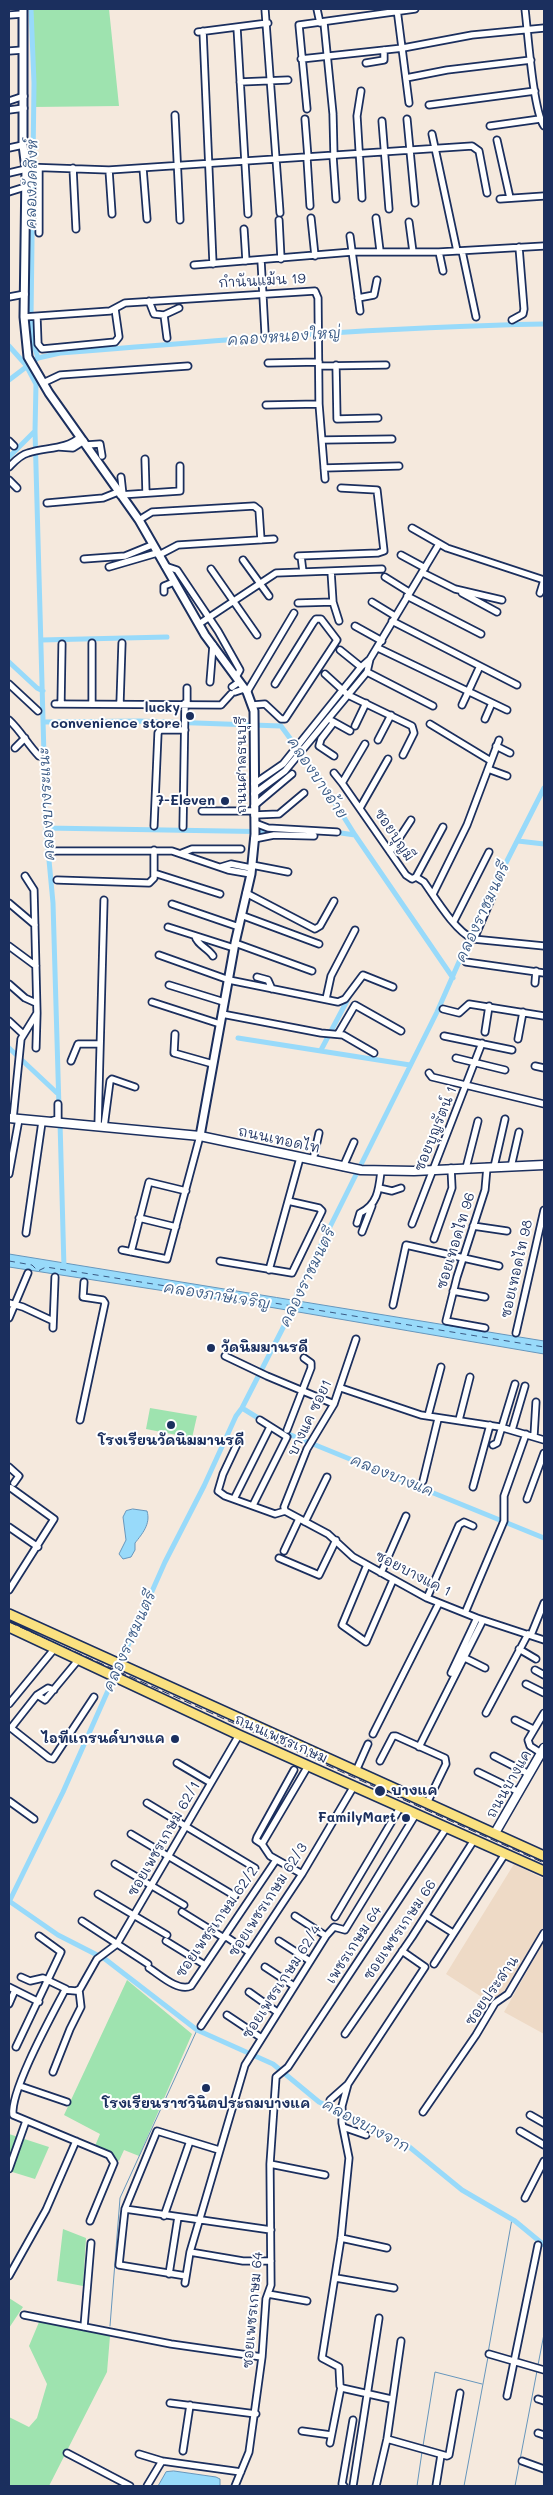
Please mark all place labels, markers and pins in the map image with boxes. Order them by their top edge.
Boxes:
place label: lucky convenience store [51,700,180,732]
marker: lucky convenience store [184,710,196,722]
place label: 7-Eleven [156,793,215,809]
marker: 7-Eleven [219,795,231,807]
place label: วัดนิมมานรดี [221,1340,308,1356]
marker: วัดนิมมานรดี [205,1342,217,1354]
marker: โรงเรียนวัดนิมมานรดี [165,1419,177,1431]
place label: โรงเรียนวัดนิมมานรดี [98,1433,244,1449]
place label: ไอทีแกรนด์บางแค [42,1731,165,1747]
marker: ไอทีแกรนด์บางแค [169,1733,181,1745]
place label: บางแค [391,1783,438,1799]
marker: บางแค [373,1784,387,1798]
place label: FamilyMart [318,1810,396,1826]
marker: FamilyMart [400,1812,412,1824]
marker: โรงเรียนราชวินิตประถมบางแค [200,2082,212,2094]
place label: โรงเรียนราชวินิตประถมบางแค [102,2096,310,2112]

